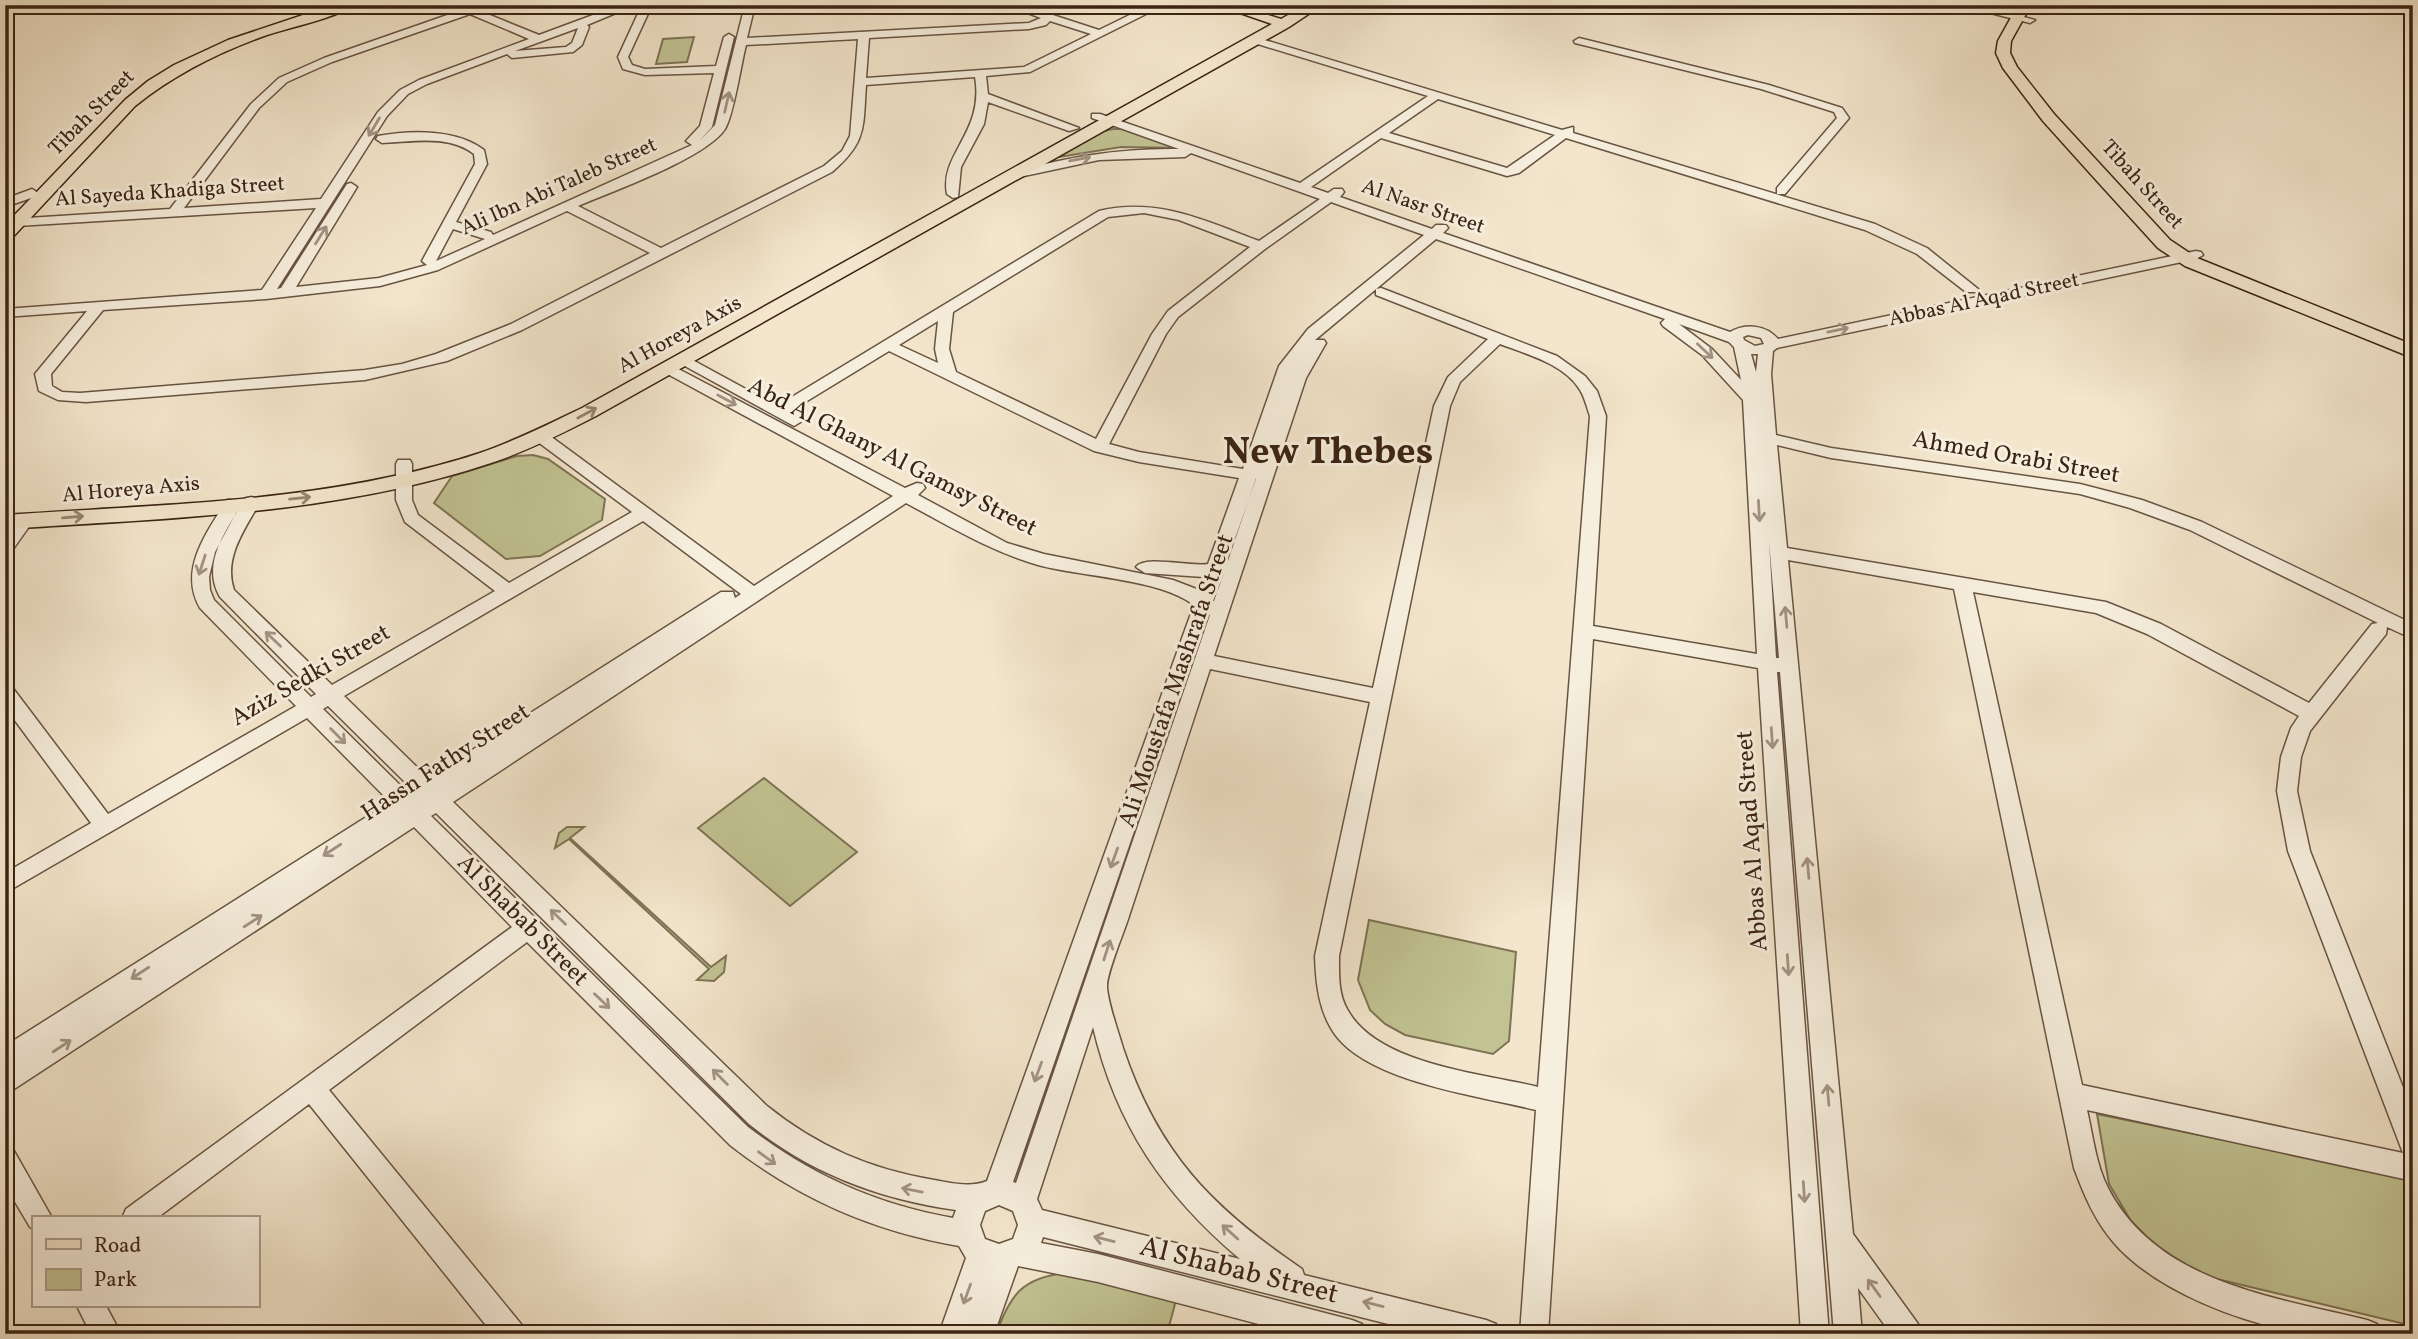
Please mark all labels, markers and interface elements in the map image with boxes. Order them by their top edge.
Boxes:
street label: Tibah Street [42,63,142,163]
one-way arrow [721,91,734,114]
one-way arrow [367,116,381,136]
street label: Ali Ibn Abi Taleb Street [456,131,662,243]
street label: Tibah Street [2094,134,2190,236]
one-way arrow [1068,152,1091,165]
street label: Al Sayeda Khadiga Street [54,170,286,214]
street label: Al Nasr Street [1358,172,1488,242]
one-way arrow [315,226,329,246]
street label: Abbas Al Aqad Street [1886,266,2082,334]
street label: Al Horeya Axis [613,289,747,381]
one-way arrow [1826,322,1849,336]
one-way arrow [1696,342,1713,359]
street label: Abd Al Ghany Al Gamsy Street [741,370,1043,546]
one-way arrow [716,394,737,408]
one-way arrow [576,405,596,419]
street label: Ahmed Orabi Street [1910,423,2122,493]
district label: New Thebes [1223,427,1433,480]
street label: Al Horeya Axis [61,470,201,510]
one-way arrow [288,491,311,504]
one-way arrow [1752,499,1765,522]
one-way arrow [61,510,84,523]
street label: Ali Moustafa Mashrafa Street [1111,530,1243,832]
one-way arrow [195,554,207,576]
one-way arrow [1779,606,1792,629]
street label: Aziz Sedki Street [225,616,397,736]
one-way arrow [265,630,282,647]
street label: Hassn Fathy Street [355,696,537,830]
one-way arrow [1766,726,1779,749]
one-way arrow [329,727,346,744]
street label: Abbas Al Aqad Street [1728,729,1778,953]
one-way arrow [322,843,342,857]
street label: Al Shabab Street [448,847,596,995]
one-way arrow [1107,847,1120,869]
one-way arrow [1801,857,1814,880]
one-way arrow [550,909,567,926]
one-way arrow [242,914,262,928]
one-way arrow [1102,939,1114,961]
one-way arrow [1782,953,1795,975]
one-way arrow [131,966,151,980]
one-way arrow [593,993,610,1010]
one-way arrow [52,1039,72,1053]
one-way arrow [1031,1061,1043,1083]
one-way arrow [712,1068,729,1085]
one-way arrow [1821,1084,1834,1107]
one-way arrow [757,1150,776,1165]
one-way arrow [1798,1180,1811,1202]
one-way arrow [901,1183,924,1197]
legend [32,1216,259,1308]
one-way arrow [1222,1224,1239,1241]
street label: Al Shabab Street [1136,1227,1342,1315]
one-way arrow [1093,1231,1116,1245]
text: Road [94,1232,141,1261]
text: Park [94,1266,137,1295]
one-way arrow [1866,1279,1881,1298]
one-way arrow [960,1283,972,1305]
one-way arrow [1362,1297,1385,1310]

